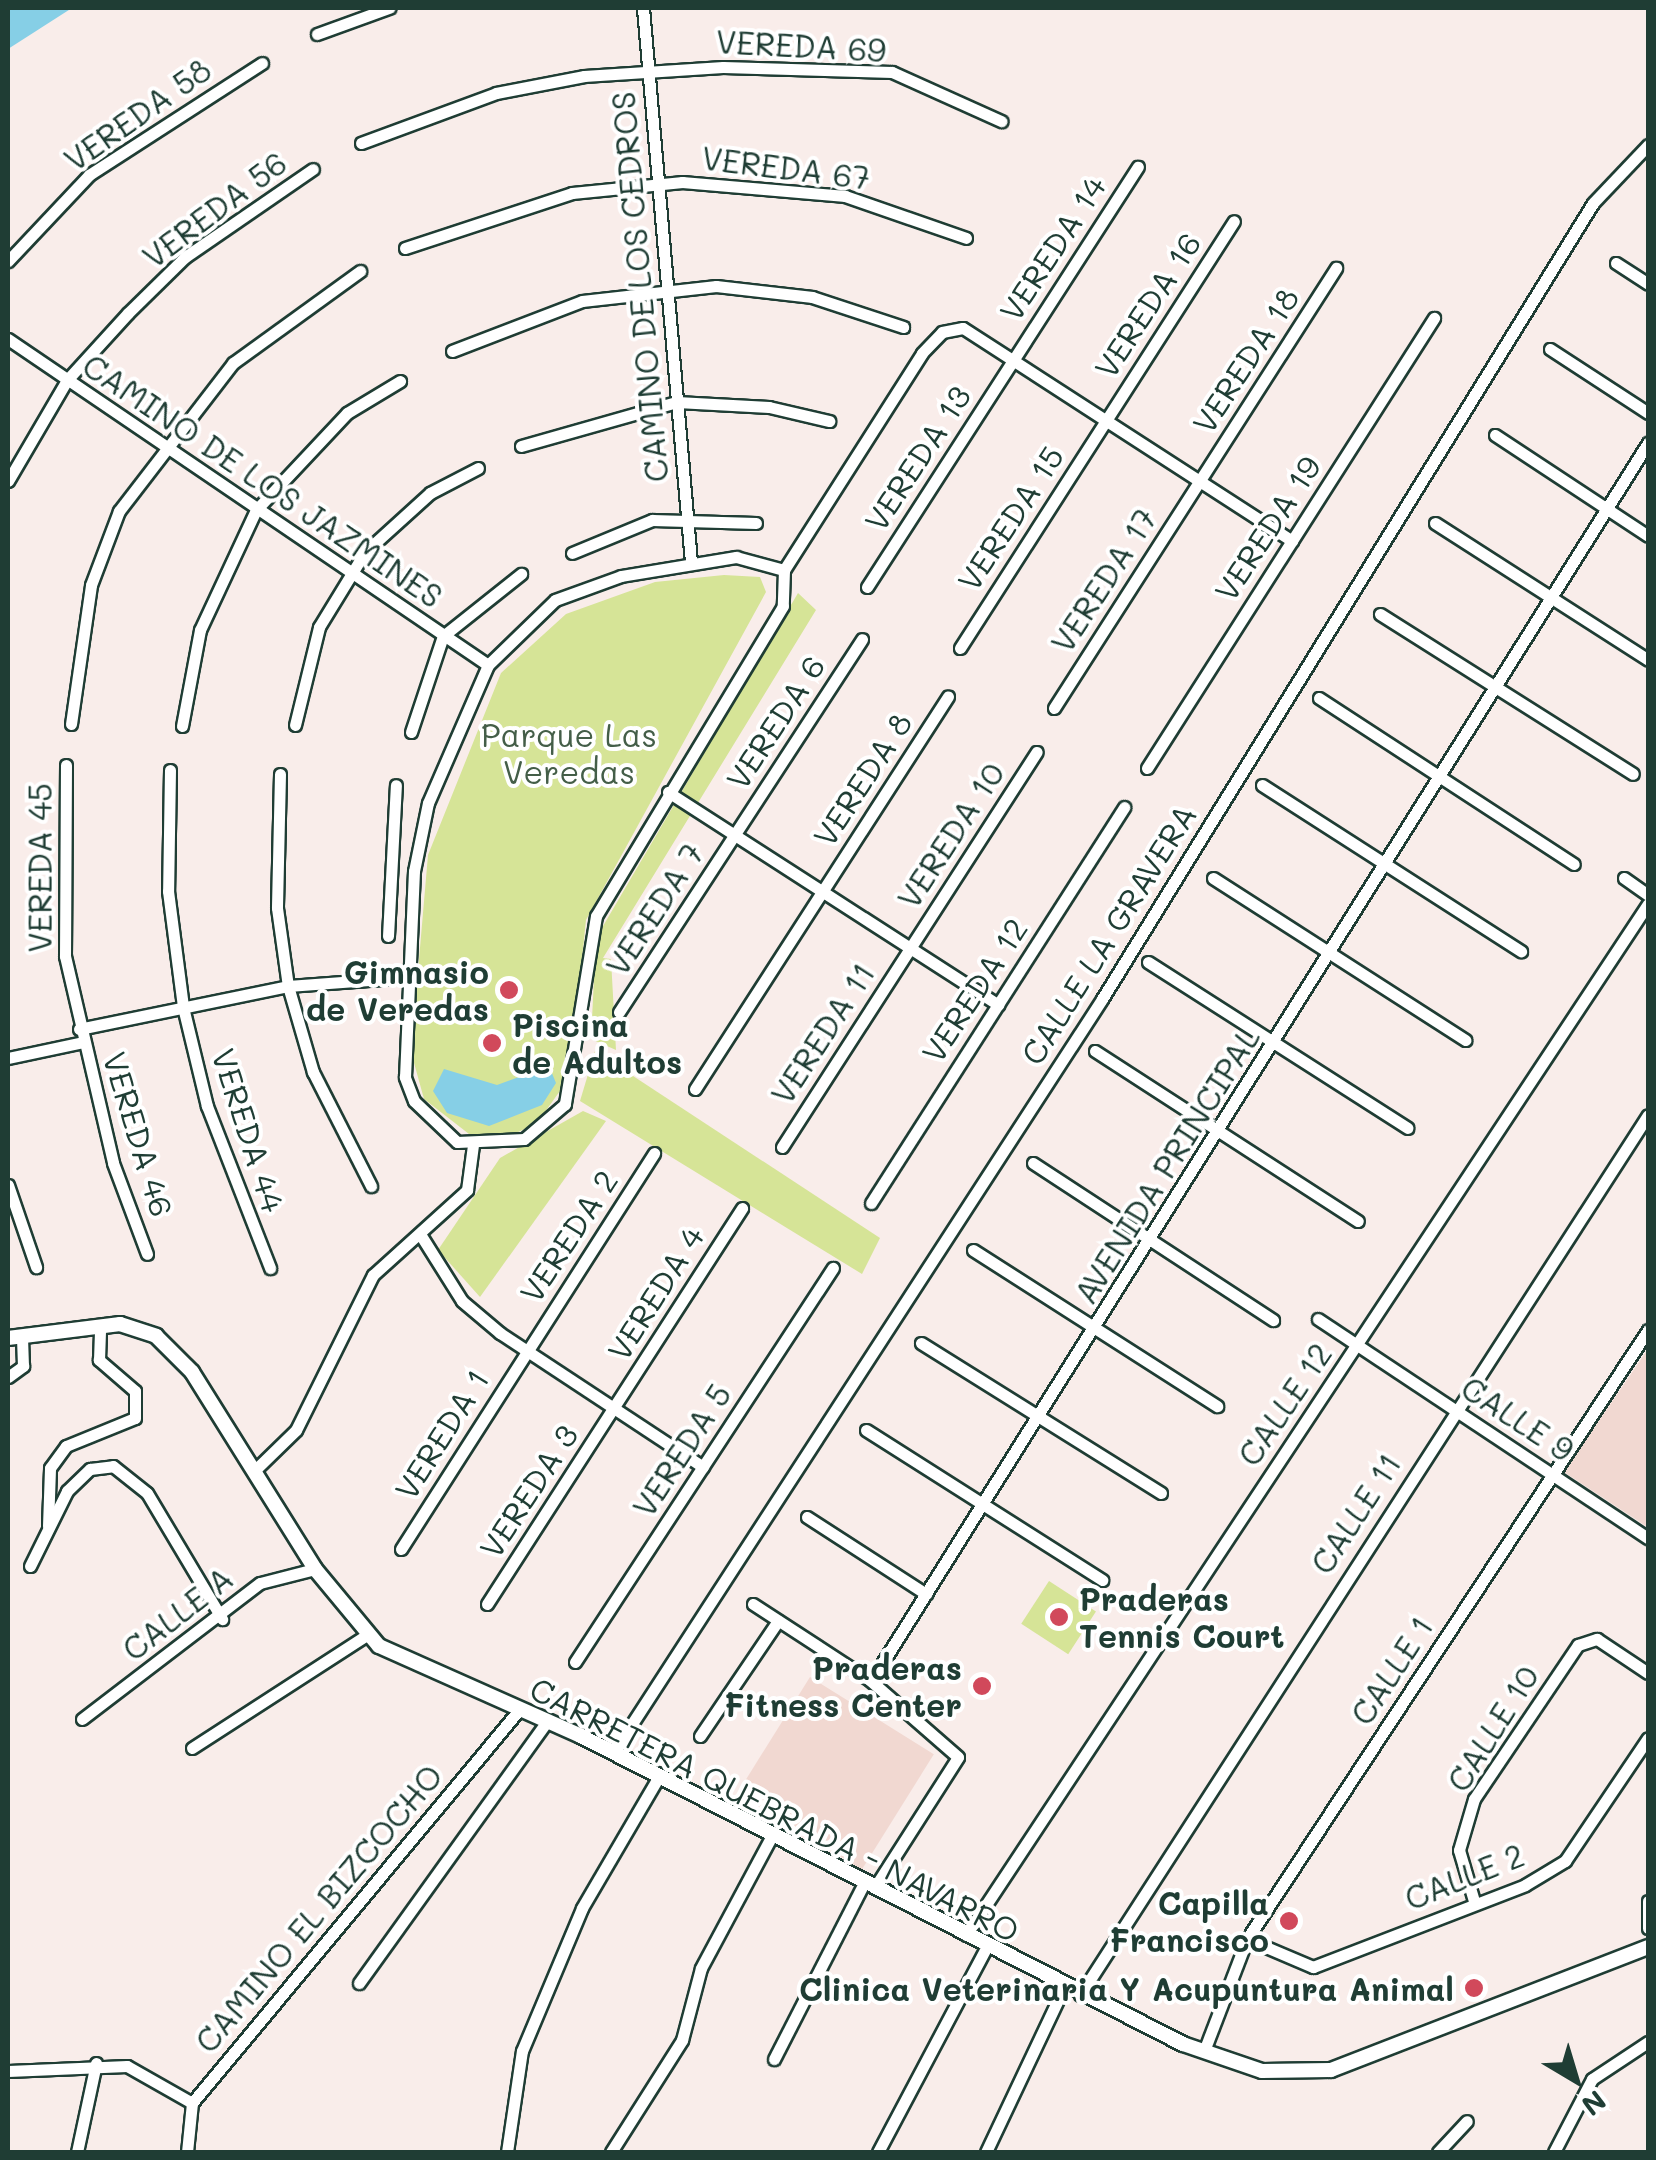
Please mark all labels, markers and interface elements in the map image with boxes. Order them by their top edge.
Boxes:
street label: VEREDA 69 [715,21,887,69]
street label: VEREDA 58 [56,49,218,179]
street label: CAMINO DE LOS CEDROS [603,90,675,484]
street label: VEREDA 67 [700,138,872,196]
street label: VEREDA 56 [135,142,293,276]
street label: VEREDA 14 [991,168,1113,328]
street label: VEREDA 16 [1086,225,1208,385]
street label: VEREDA 18 [1184,280,1306,440]
street label: CAMINO DE LOS JAZMINES [76,345,450,615]
street label: VEREDA 13 [856,378,978,538]
street label: VEREDA 15 [949,438,1071,598]
street label: VEREDA 19 [1206,448,1328,608]
street label: VEREDA 17 [1042,501,1164,659]
street label: VEREDA 6 [718,648,832,796]
street label: VEREDA 8 [805,705,919,853]
park label: Parque Las Veredas [481,716,657,791]
street label: VEREDA 10 [889,755,1011,915]
street label: VEREDA 45 [20,783,58,953]
street label: CALLE LA GRAVERA [1012,797,1204,1071]
street label: VEREDA 7 [597,836,711,982]
street label: VEREDA 12 [913,911,1035,1069]
place label: Gimnasio de Veredas [306,953,489,1028]
street label: VEREDA 11 [762,955,882,1111]
marker: Gimnasio de Veredas [498,979,520,1001]
place label: Piscina de Adultos [512,1006,682,1081]
street label: AVENIDA PRINCIPAL [1065,1020,1267,1310]
marker: Piscina de Adultos [481,1032,503,1054]
street label: VEREDA 44 [205,1043,293,1217]
street label: VEREDA 46 [96,1047,182,1221]
street label: VEREDA 2 [511,1163,625,1309]
street label: VEREDA 4 [599,1219,711,1367]
street label: CALLE 12 [1229,1335,1339,1473]
street label: VEREDA 1 [386,1362,496,1506]
street label: CALLE 9 [1455,1368,1581,1468]
street label: VEREDA 5 [624,1376,738,1524]
street label: VEREDA 3 [471,1417,585,1565]
street label: CALLE 11 [1302,1446,1408,1580]
street label: CALLE A [114,1558,240,1668]
place label: Praderas Tennis Court [1079,1580,1285,1655]
marker: Praderas Tennis Court [1048,1606,1070,1628]
street label: CALLE 1 [1342,1609,1440,1731]
place label: Praderas Fitness Center [724,1649,962,1724]
street label: CALLE 10 [1438,1658,1546,1798]
street label: CARRETERA QUEBRADA - NAVARRO [524,1668,1026,1950]
marker: Praderas Fitness Center [971,1675,993,1697]
street label: CAMINO EL BIZCOCHO [186,1756,450,2060]
street label: CALLE 2 [1399,1835,1529,1917]
place label: Capilla Francisco [1109,1884,1269,1959]
marker: Capilla Francisco [1278,1910,1300,1932]
place label: Clinica Veterinaria Y Acupuntura Animal [799,1969,1454,2007]
marker: Clinica Veterinaria Y Acupuntura Animal [1463,1977,1485,1999]
north arrow [1526,2030,1626,2130]
text: N [1575,2083,1614,2124]

